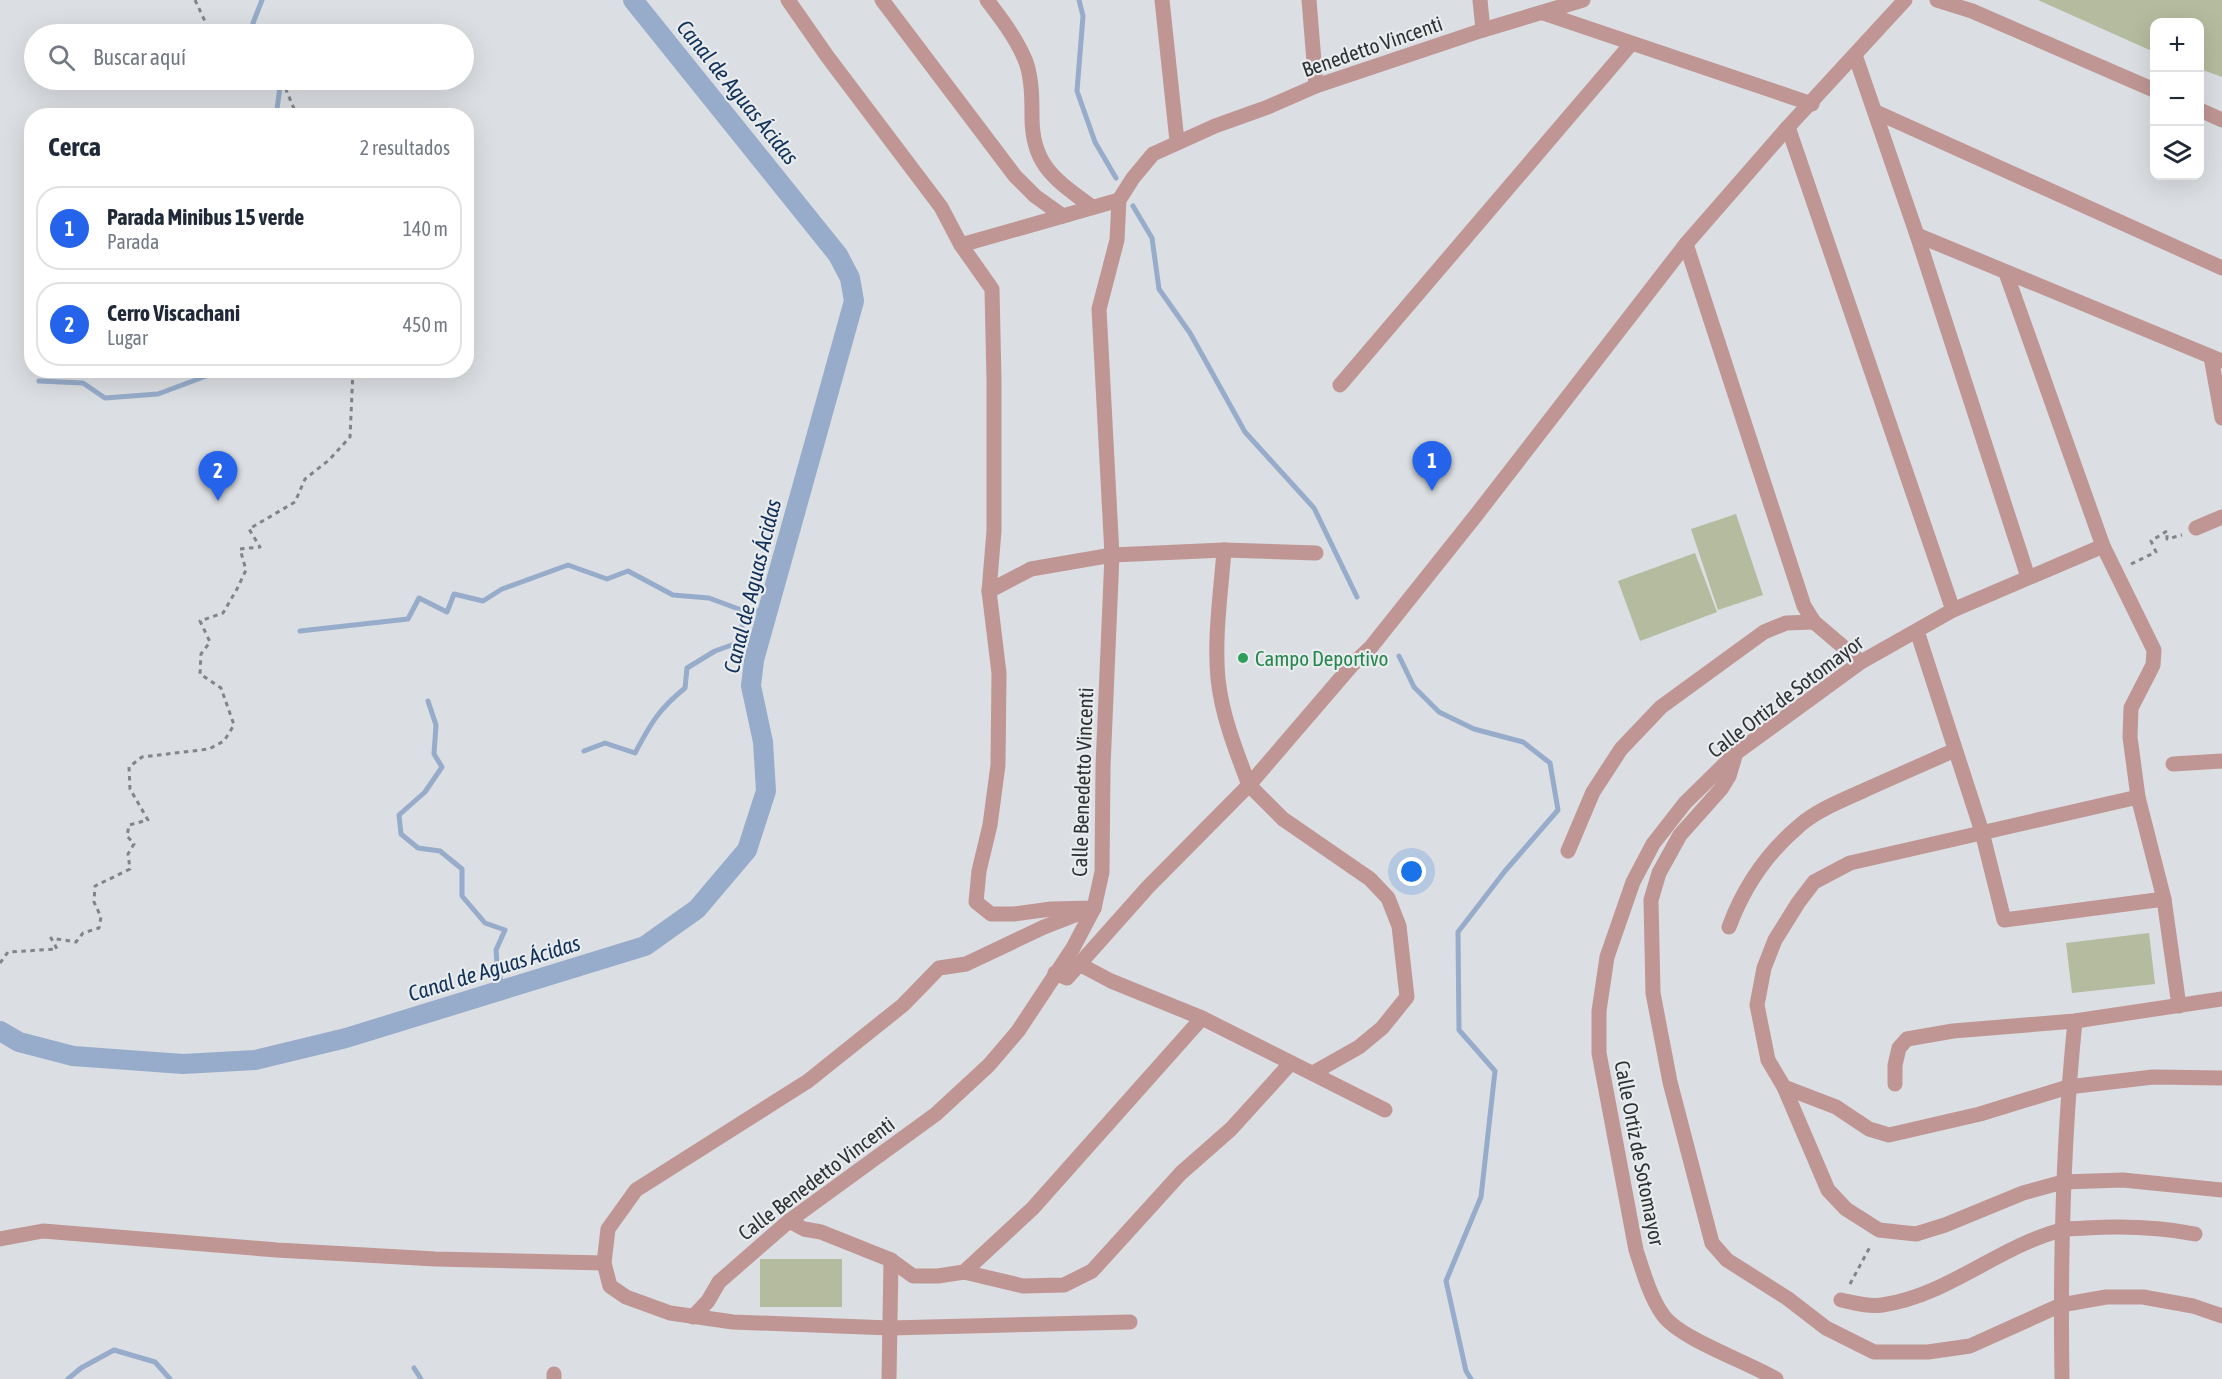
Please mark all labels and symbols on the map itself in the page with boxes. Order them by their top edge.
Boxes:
street label: Benedetto Vincenti [1299,11,1445,81]
water label: Canal de Aguas Ácidas [672,14,804,170]
pin: 1 [1412,442,1452,491]
pin: 2 [198,452,238,501]
water label: Canal de Aguas Ácidas [718,496,786,676]
street label: Calle Ortiz de Sotomayor [1703,629,1868,762]
place label: Campo Deportivo [1255,646,1388,670]
marker: Campo Deportivo [1236,651,1250,665]
street label: Calle Benedetto Vincenti [1067,687,1097,877]
your location [1397,857,1426,886]
water label: Canal de Aguas Ácidas [405,929,583,1007]
street label: Calle Ortiz de Sotomayor [1610,1058,1670,1248]
street label: Calle Benedetto Vincenti [733,1111,899,1245]

